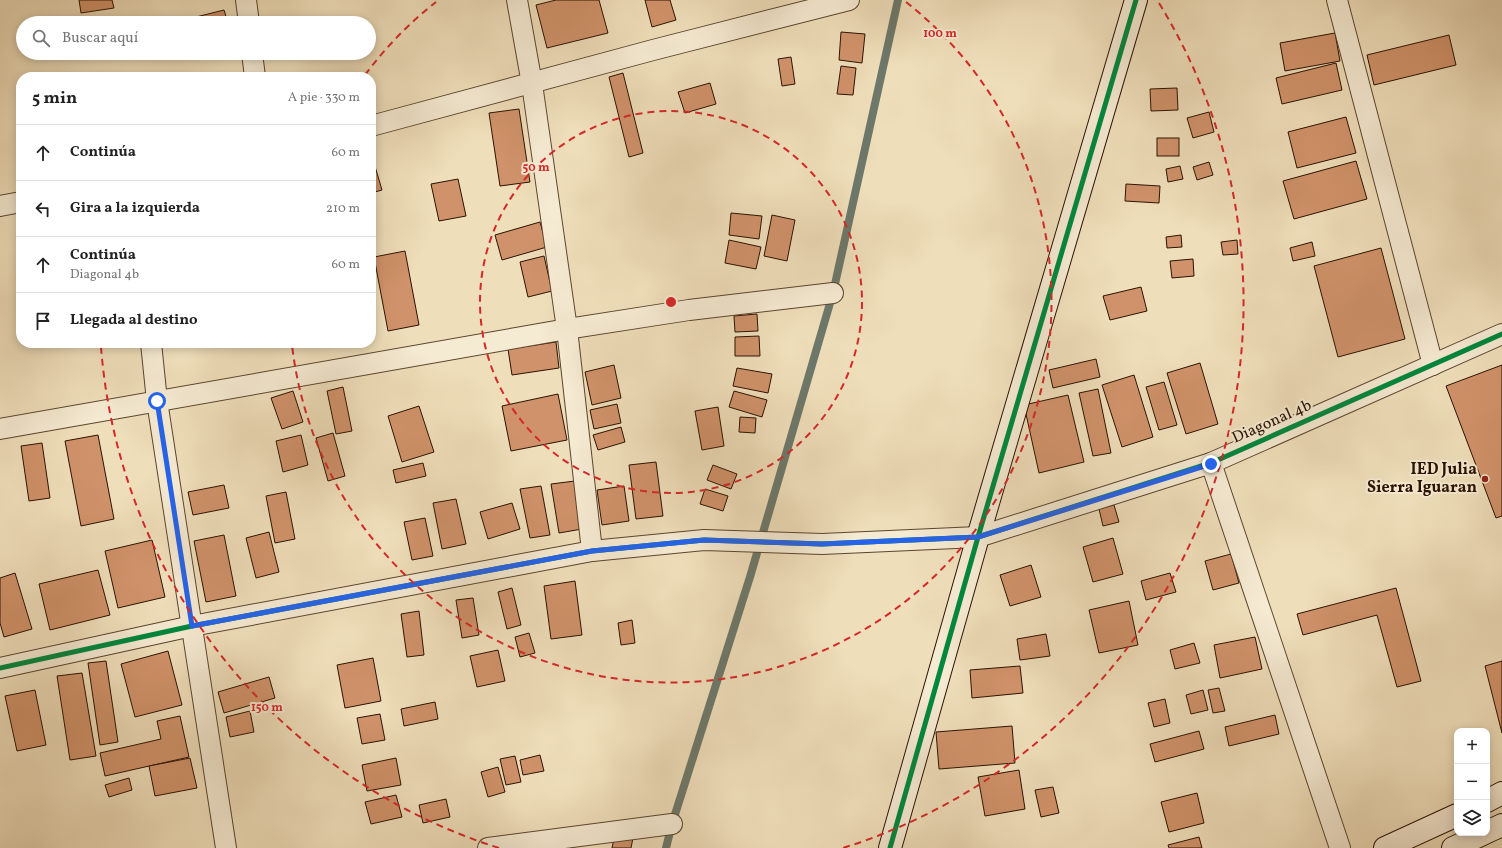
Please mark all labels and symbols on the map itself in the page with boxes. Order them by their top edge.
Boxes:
text: 100 m [923,26,957,42]
text: 50 m [522,160,550,176]
centre of rings [664,295,678,309]
route start [148,392,166,410]
street label: Diagonal 4b [1229,395,1316,449]
route end [1202,455,1220,473]
place label: IED Julia Sierra Iguaran [1367,459,1477,499]
marker: IED Julia Sierra Iguaran [1480,474,1490,484]
text: 150 m [251,700,283,716]

